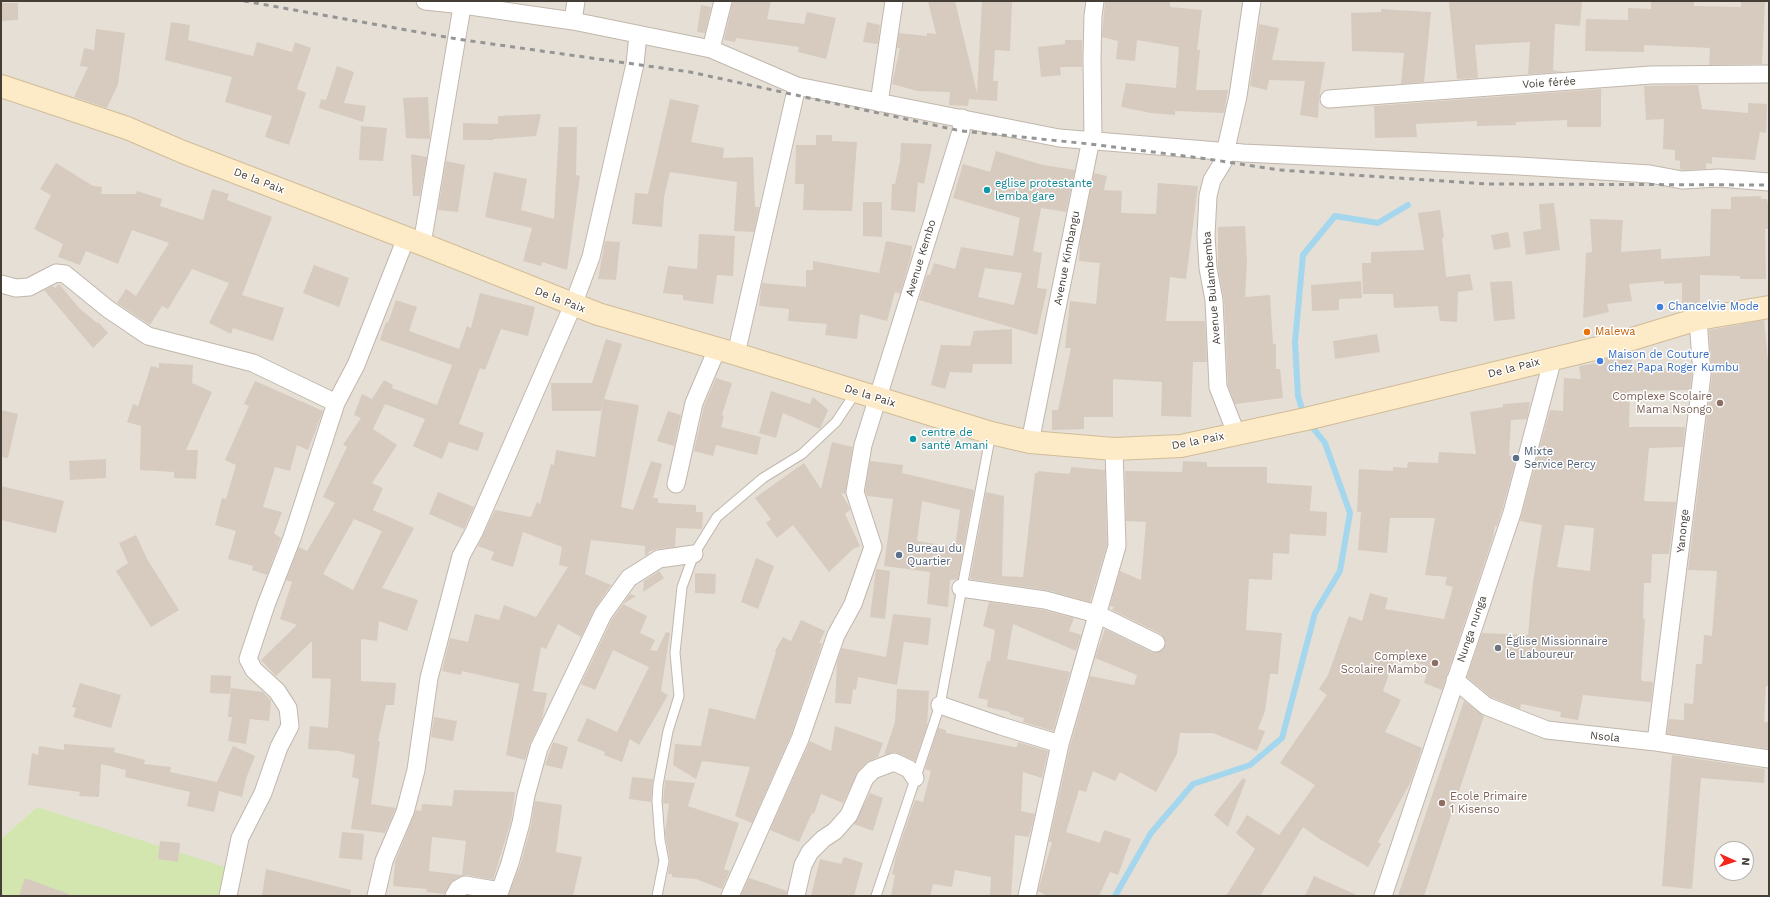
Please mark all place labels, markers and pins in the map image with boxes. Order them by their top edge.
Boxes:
place label: eglise protestante lemba gare [995,177,1092,203]
marker: eglise protestante lemba gare [982,185,992,195]
place label: Chancelvie Mode [1668,300,1759,314]
marker: Chancelvie Mode [1655,302,1665,312]
place label: Malewa [1595,325,1635,339]
marker: Malewa [1582,327,1592,337]
place label: Maison de Couture chez Papa Roger Kumbu [1608,348,1739,374]
marker: Maison de Couture chez Papa Roger Kumbu [1595,356,1605,366]
place label: Complexe Scolaire Mama Nsongo [1612,390,1712,416]
marker: Complexe Scolaire Mama Nsongo [1715,398,1725,408]
place label: centre de santé Amani [921,426,988,452]
marker: centre de santé Amani [908,434,918,444]
place label: Mixte Service Percy [1524,445,1596,471]
marker: Mixte Service Percy [1511,453,1521,463]
place label: Bureau du Quartier [907,542,962,568]
marker: Bureau du Quartier [894,550,904,560]
place label: Église Missionnaire le Laboureur [1506,635,1608,661]
marker: Église Missionnaire le Laboureur [1493,643,1503,653]
place label: Complexe Scolaire Mambo [1341,650,1427,676]
marker: Complexe Scolaire Mambo [1430,658,1440,668]
place label: Ecole Primaire 1 Kisenso [1450,790,1527,816]
marker: Ecole Primaire 1 Kisenso [1437,798,1447,808]

